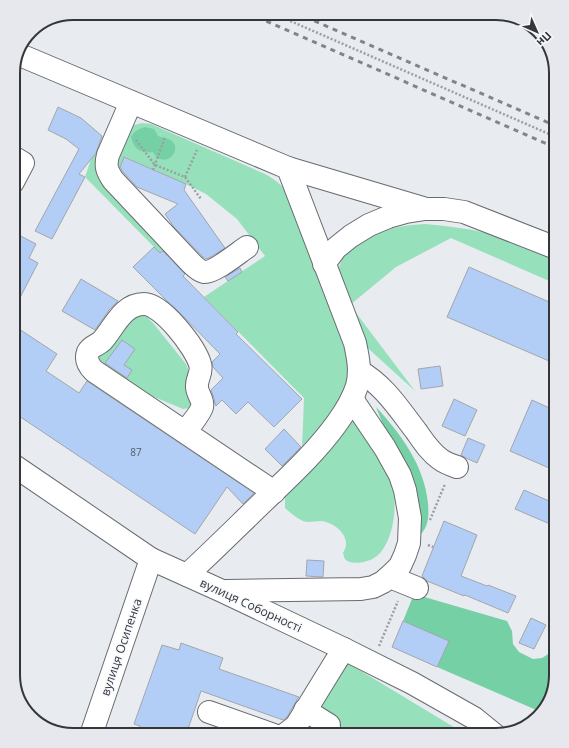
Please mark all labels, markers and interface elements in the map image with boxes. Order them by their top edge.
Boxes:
north arrow [517,12,557,52]
text: Пн [534,29,555,50]
house number: 87 [130,445,142,459]
street label: вулиця Соборності [197,574,305,636]
street label: вулиця Осипенка [96,596,146,698]

